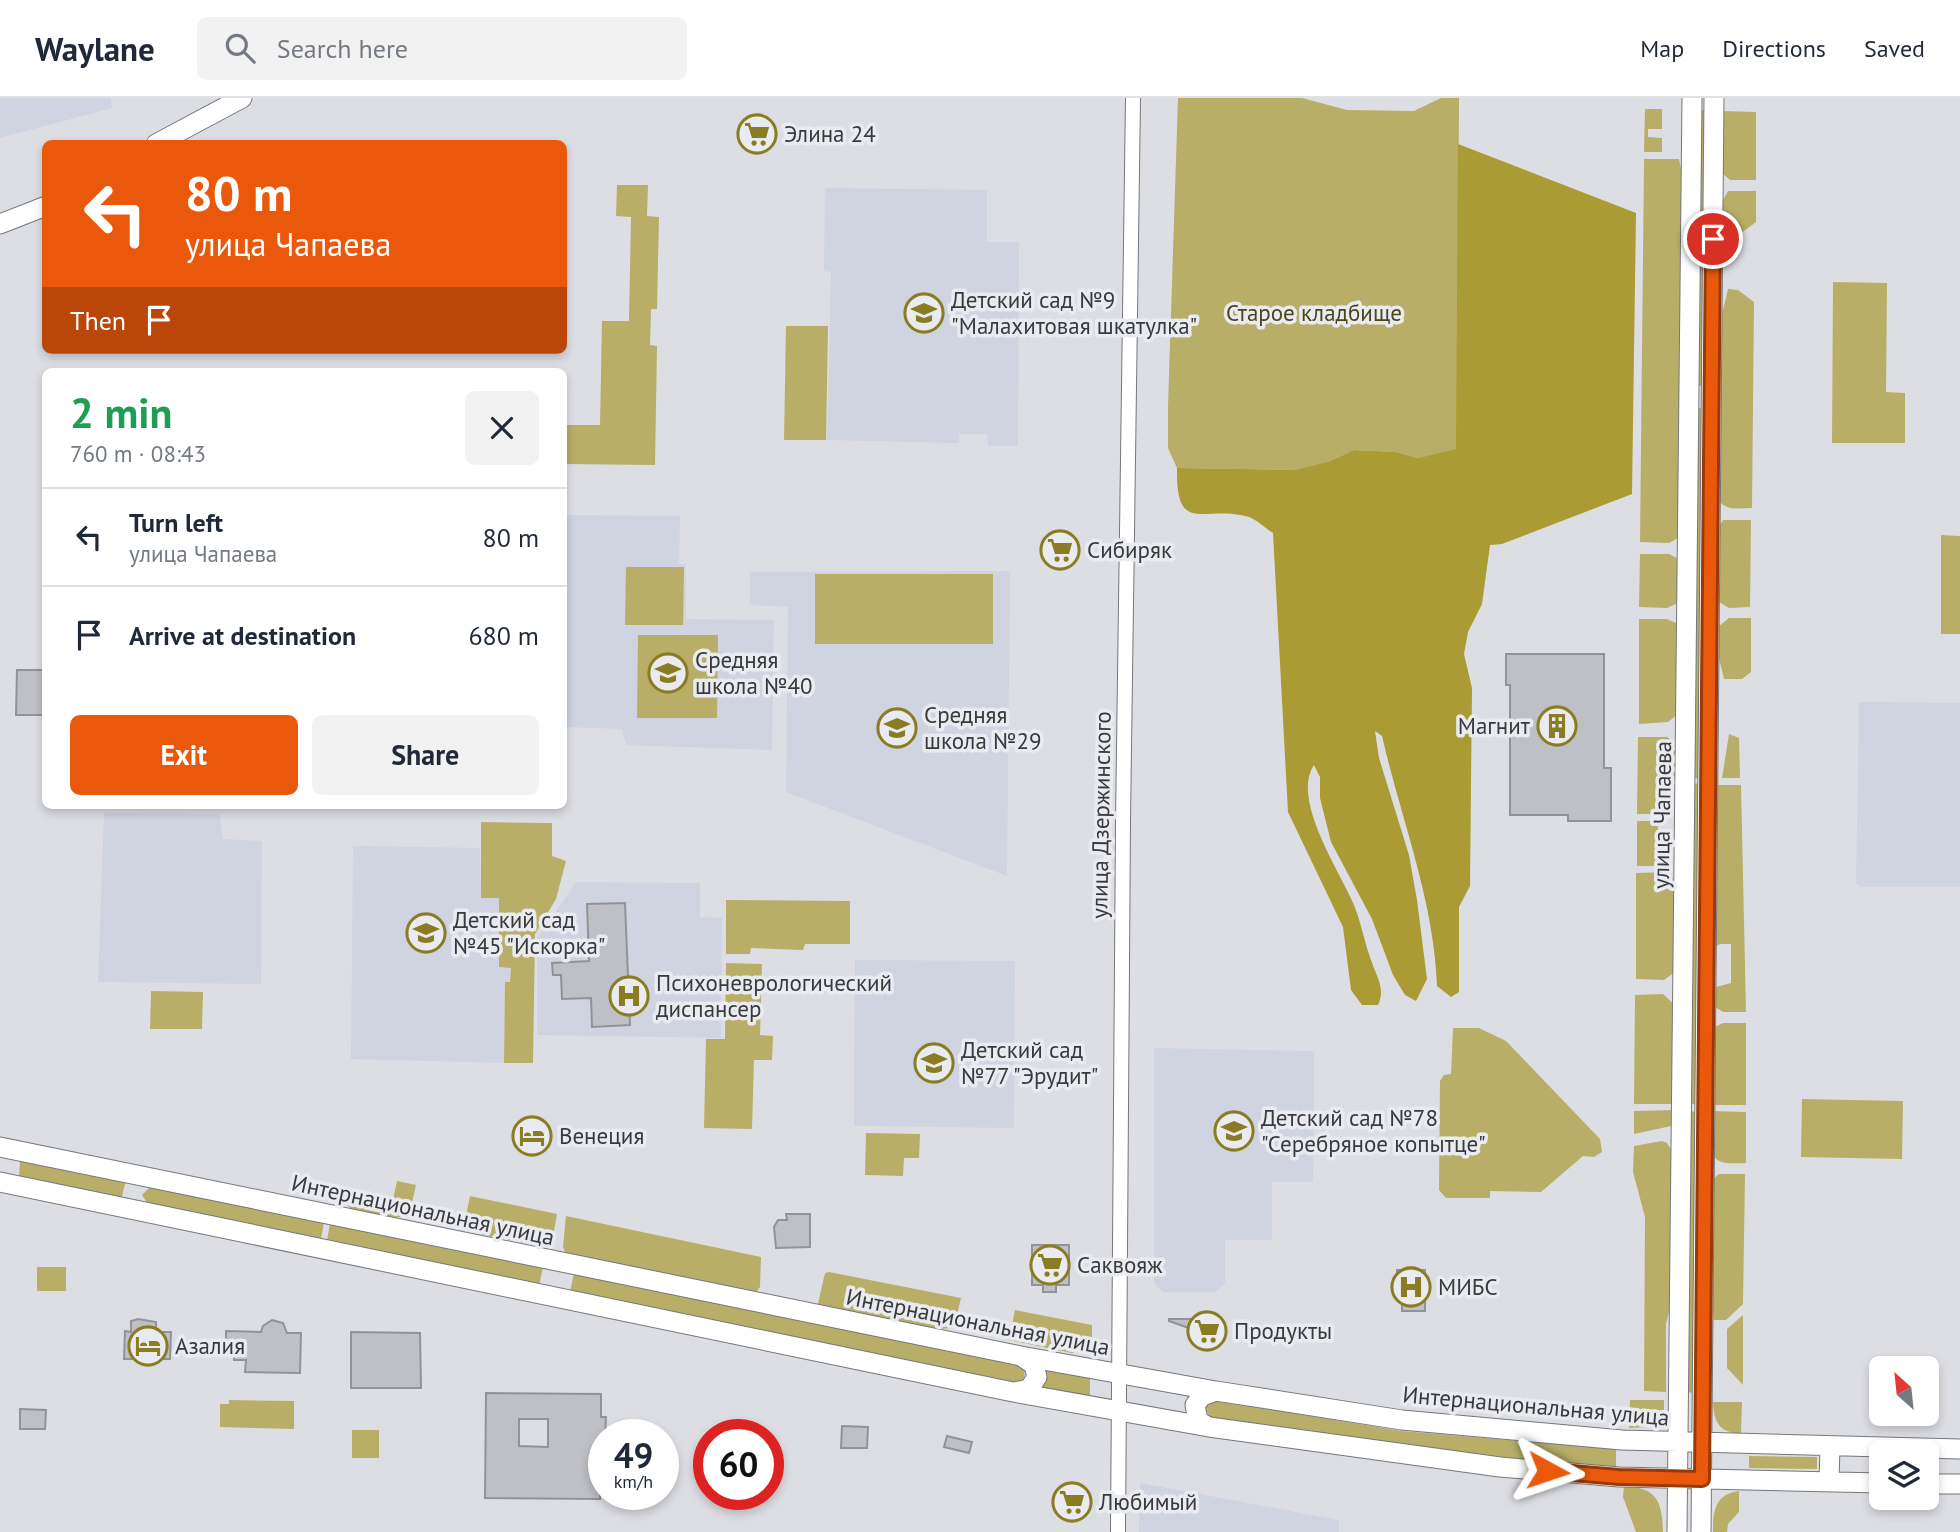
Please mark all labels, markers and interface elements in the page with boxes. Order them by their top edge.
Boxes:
search box [197,17,687,80]
text: Waylane [35,27,155,70]
icon: search [221,29,259,67]
text: Search here [277,32,408,65]
text: Map [1640,33,1684,64]
text: Directions [1722,33,1826,64]
text: Saved [1864,33,1925,64]
supermarket icon: Элина 24 [736,113,778,155]
place label: Элина 24 [784,119,876,148]
text: 80 m [185,161,292,225]
icon: left [70,168,161,259]
pin [1683,209,1743,269]
icon: arrive [1694,220,1732,258]
text: улица Чапаева [185,223,391,265]
place label: Детский сад №9 "Малахитовая шкатулка" [951,285,1197,340]
school or university icon: Детский сад №9 "Малахитовая шкатулка" [903,292,945,334]
park label: Старое кладбище [1226,298,1402,327]
icon: arrive [140,301,178,339]
text: Then [70,304,126,337]
text: 2 min [70,385,172,440]
button: close [465,391,539,465]
text: 760 m · 08:43 [70,439,206,468]
text: Turn left [129,506,223,539]
icon: left [70,518,108,556]
text: 80 m [483,521,539,554]
supermarket icon: Сибиряк [1039,529,1081,571]
place label: Сибиряк [1087,535,1172,564]
text: улица Чапаева [129,539,277,568]
icon: arrive [70,616,108,654]
text: Arrive at destination [129,619,356,652]
text: 680 m [468,619,539,652]
place label: Средняя школа №40 [695,645,813,700]
school or university icon: Средняя школа №40 [647,652,689,694]
place label: Средняя школа №29 [924,700,1042,755]
building icon: Магнит [1536,705,1578,747]
school or university icon: Средняя школа №29 [876,707,918,749]
street label: улица Дзержинского [1084,711,1117,919]
place label: Магнит [1458,711,1531,740]
button: Exit [70,715,298,795]
button: Share [312,715,539,795]
street label: улица Чапаева [1646,741,1677,889]
place label: Детский сад №45 "Искорка" [453,905,606,960]
school or university icon: Детский сад №45 "Искорка" [405,912,447,954]
place label: Психоневрологический диспансер [656,968,892,1023]
hospital icon: Психоневрологический диспансер [608,975,650,1017]
place label: Детский сад №77 "Эрудит" [961,1035,1098,1090]
school or university icon: Детский сад №77 "Эрудит" [913,1042,955,1084]
place label: Детский сад №78 "Серебряное копытце" [1261,1103,1486,1158]
school or university icon: Детский сад №78 "Серебряное копытце" [1213,1110,1255,1152]
hotel icon: Венеция [511,1115,553,1157]
place label: Венеция [559,1121,644,1150]
street label: Интернациональная улица [289,1167,557,1252]
supermarket icon: Саквояж [1029,1244,1071,1286]
place label: Саквояж [1077,1250,1163,1279]
hospital icon: МИБС [1390,1266,1432,1308]
place label: МИБС [1438,1272,1498,1301]
street label: Интернациональная улица [844,1282,1112,1361]
supermarket icon: Продукты [1186,1310,1228,1352]
place label: Продукты [1234,1316,1332,1345]
hotel icon: Азалия [127,1325,169,1367]
place label: Азалия [175,1331,245,1360]
north arrow [1869,1356,1939,1426]
map controls [1869,1356,1939,1510]
street label: Интернациональная улица [1401,1379,1671,1432]
speed limit sign: 60 [693,1419,784,1510]
text: 49 [614,1432,653,1478]
position arrow [1511,1434,1585,1508]
button: layers [1869,1440,1939,1510]
text: km/h [614,1470,653,1493]
supermarket icon: Любимый [1051,1481,1093,1523]
place label: Любимый [1098,1487,1197,1516]

